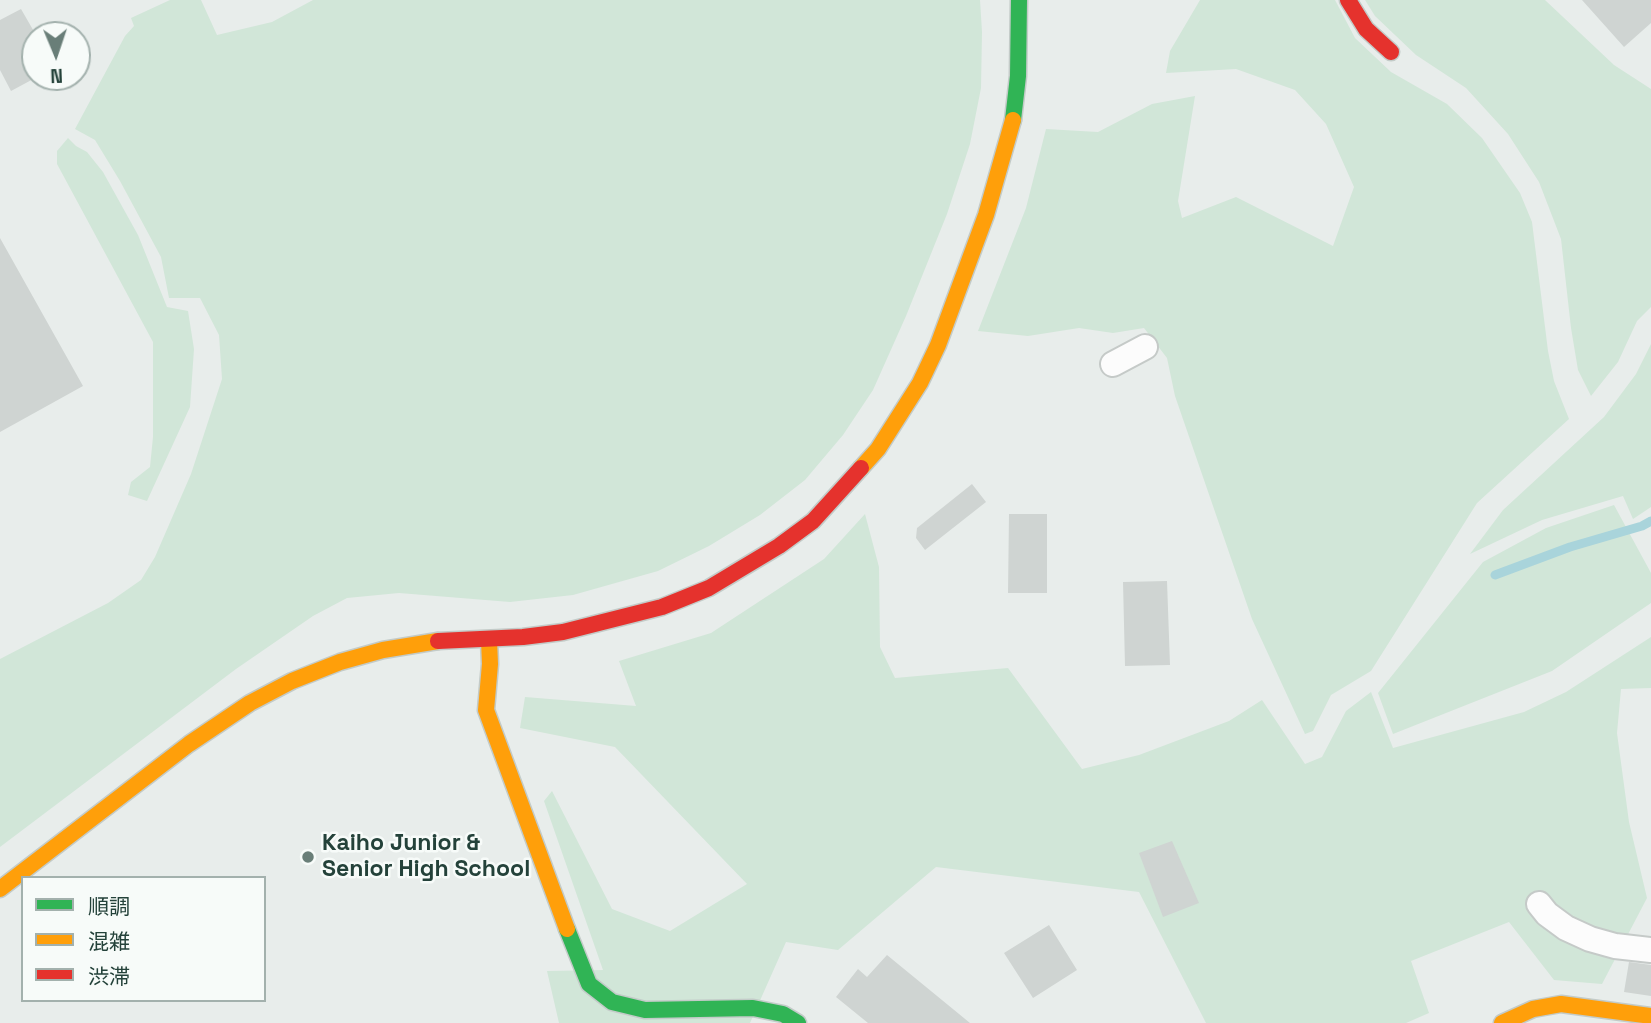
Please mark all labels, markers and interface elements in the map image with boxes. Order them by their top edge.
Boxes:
north arrow [21,21,91,91]
text: N [50,63,63,88]
place label: Kaiho Junior & Senior High School [322,830,530,884]
marker: Kaiho Junior & Senior High School [300,849,316,865]
legend [21,876,266,1002]
text: 順調 [88,893,130,920]
text: 混雑 [88,928,130,955]
text: 渋滞 [88,963,130,990]

